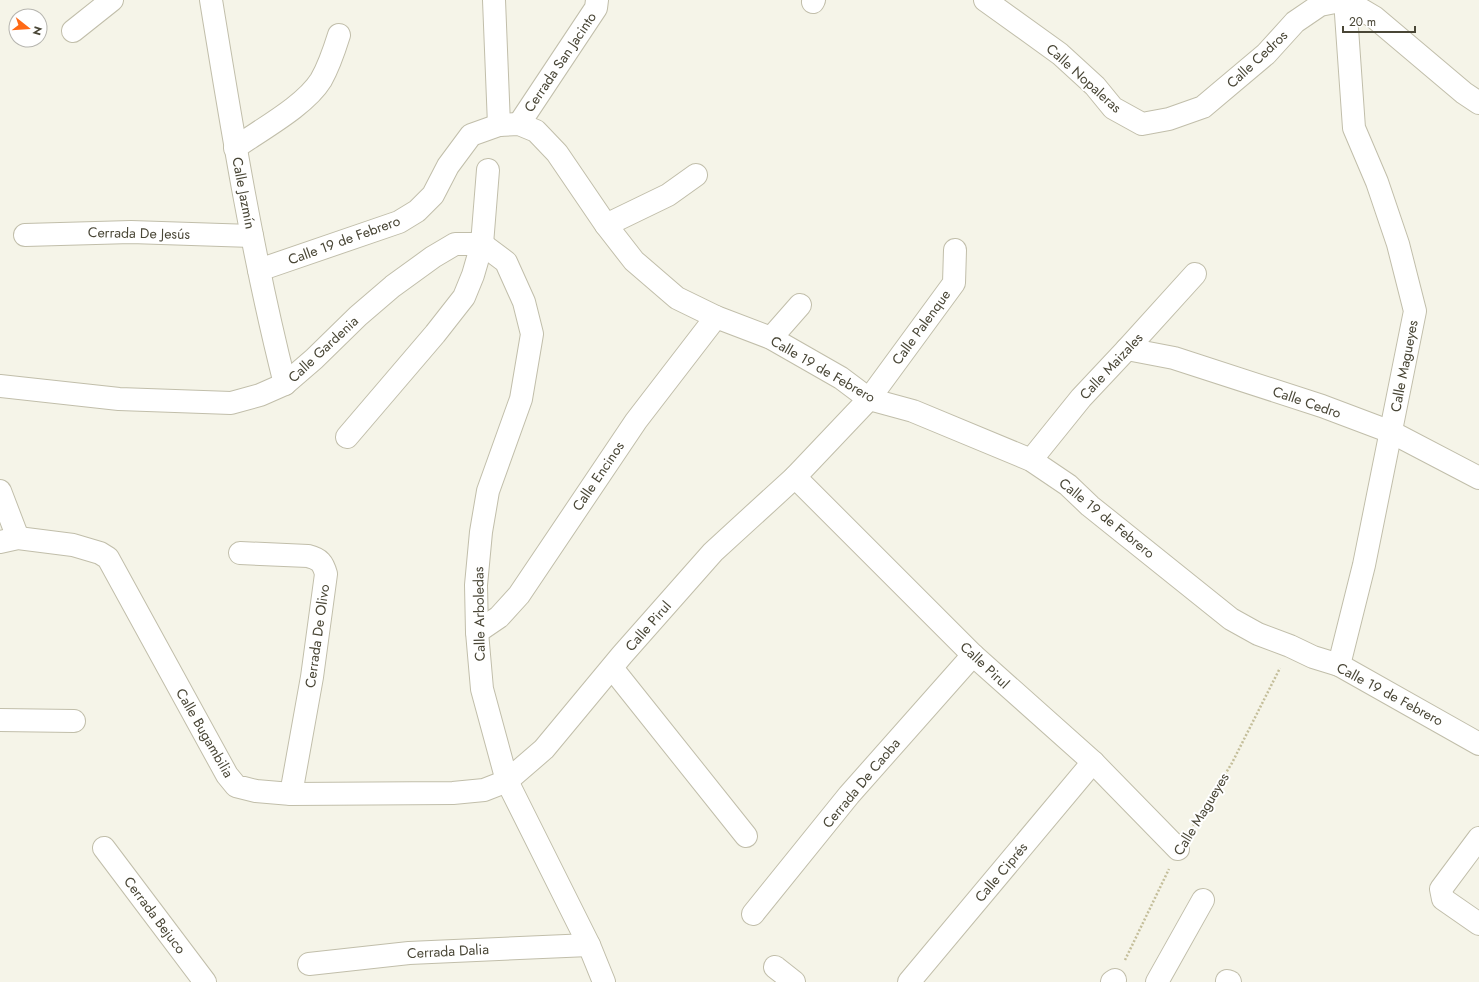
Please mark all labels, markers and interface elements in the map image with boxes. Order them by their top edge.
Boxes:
north arrow [8,8,48,48]
street label: Cerrada San Jacinto [519,8,601,116]
scale bar [1343,8,1415,34]
text: 20 m [1349,13,1376,31]
text: N [29,24,46,37]
street label: Calle Cedros [1222,25,1292,93]
street label: Calle Nopaleras [1042,39,1126,117]
street label: Calle Jazmín [227,155,261,231]
street label: Calle 19 de Febrero [285,210,403,270]
street label: Cerrada De Jesús [88,222,191,244]
street label: Calle Palenque [887,285,955,369]
street label: Calle Gardenia [283,311,363,387]
street label: Calle Magueyes [1385,318,1423,414]
street label: Calle Maizales [1075,328,1148,404]
street label: Calle 19 de Febrero [767,331,879,407]
street label: Calle Cedro [1270,381,1344,423]
street label: Calle Encinos [567,437,629,515]
street label: Calle 19 de Febrero [1055,473,1159,563]
street label: Calle Arboledas [468,566,490,661]
street label: Cerrada De Olivo [300,583,334,689]
street label: Calle Pirul [620,596,676,656]
street label: Calle Pirul [956,637,1014,693]
street label: Calle 19 de Febrero [1333,657,1447,731]
street label: Calle Bugambilia [171,685,239,781]
street label: Cerrada De Caoba [817,734,905,832]
street label: Calle Magueyes [1168,769,1234,859]
street label: Calle Ciprés [970,837,1032,906]
street label: Cerrada Bejuco [119,872,191,958]
street label: Cerrada Dalia [407,939,489,963]

